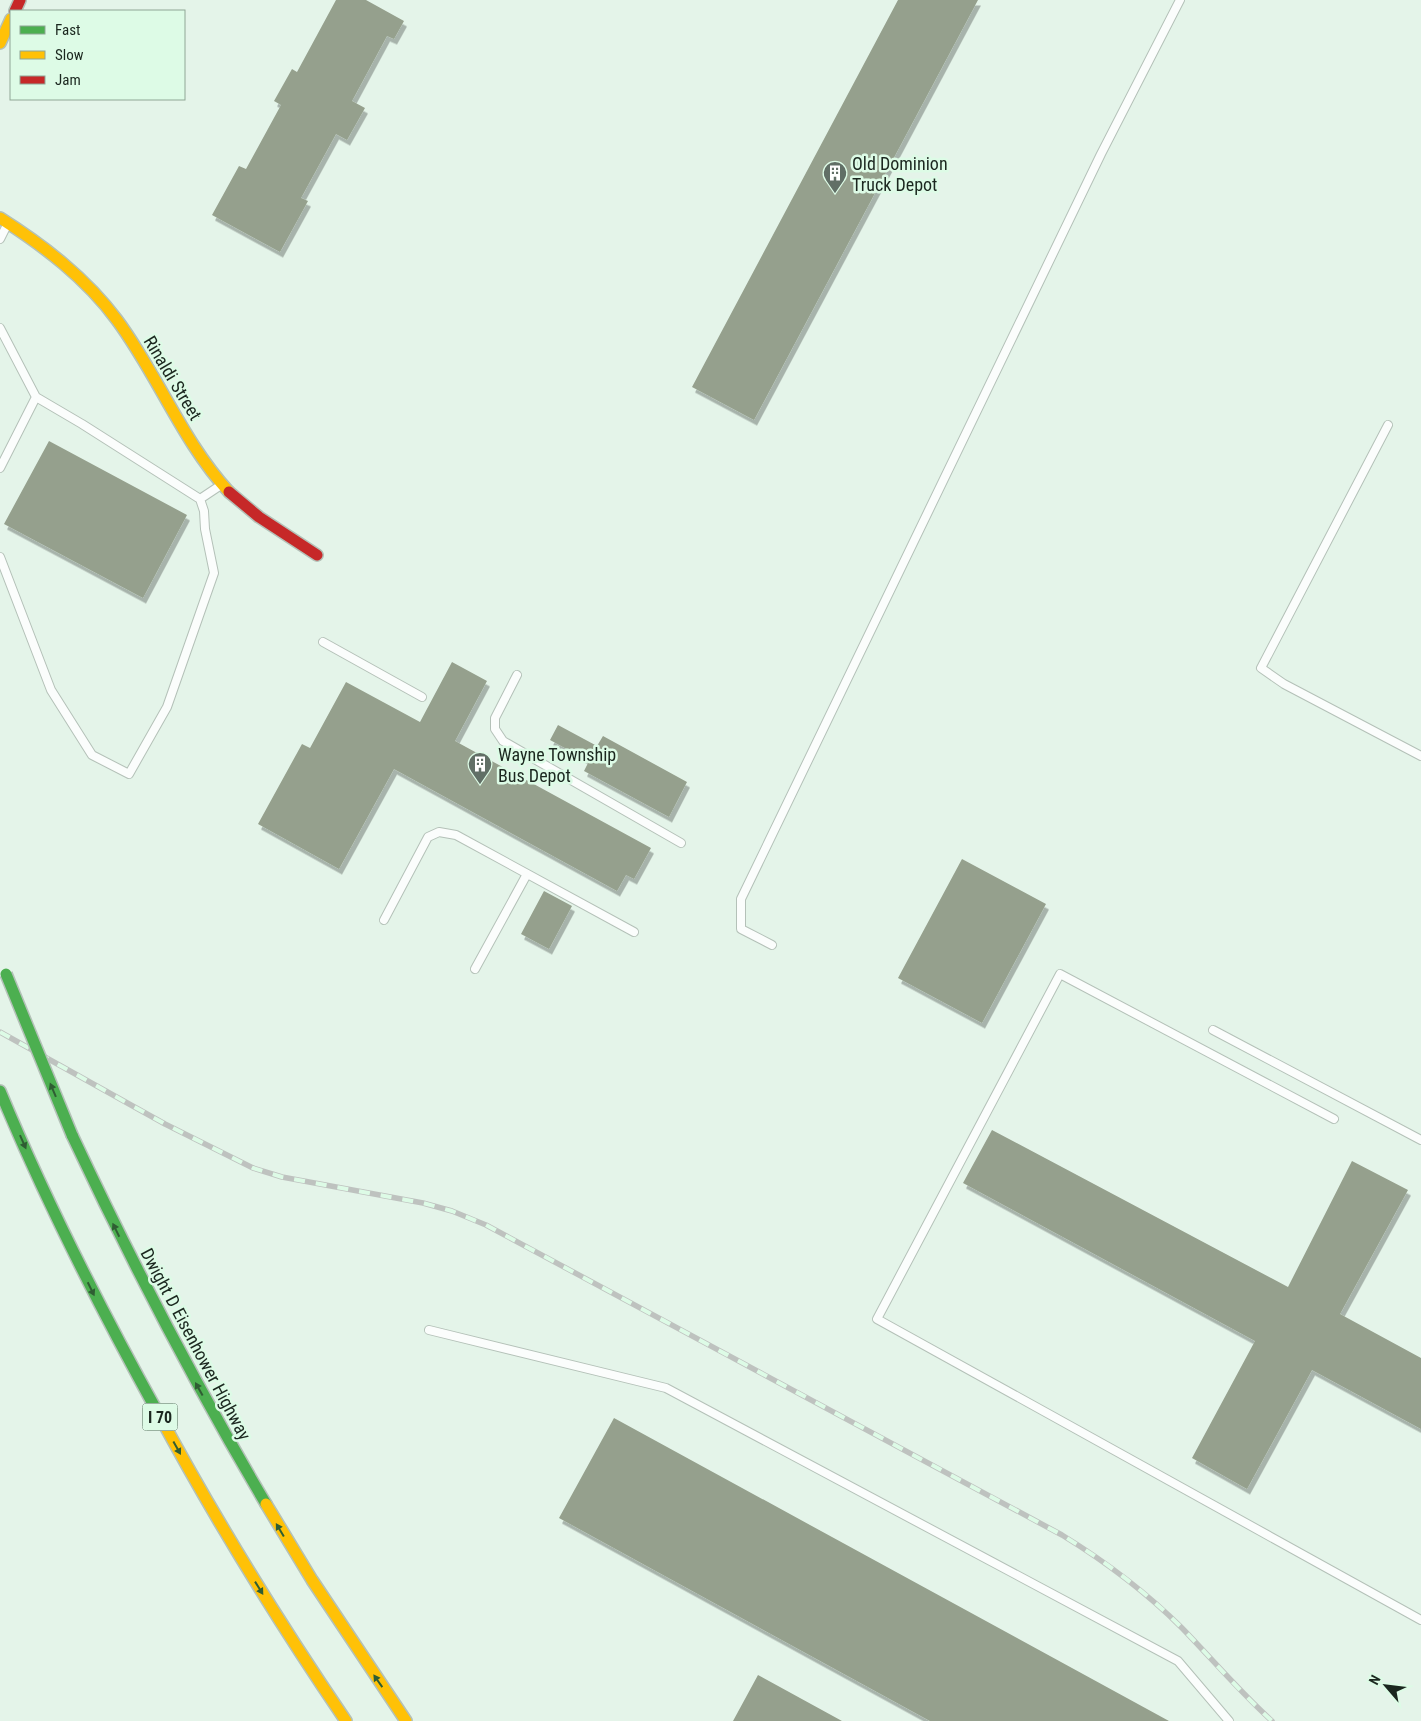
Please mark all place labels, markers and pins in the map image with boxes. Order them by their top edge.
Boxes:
place label: Old Dominion Truck Depot [852,153,948,195]
building icon: Old Dominion Truck Depot [822,160,848,194]
place label: Wayne Township Bus Depot [498,744,616,786]
building icon: Wayne Township Bus Depot [467,751,493,785]

